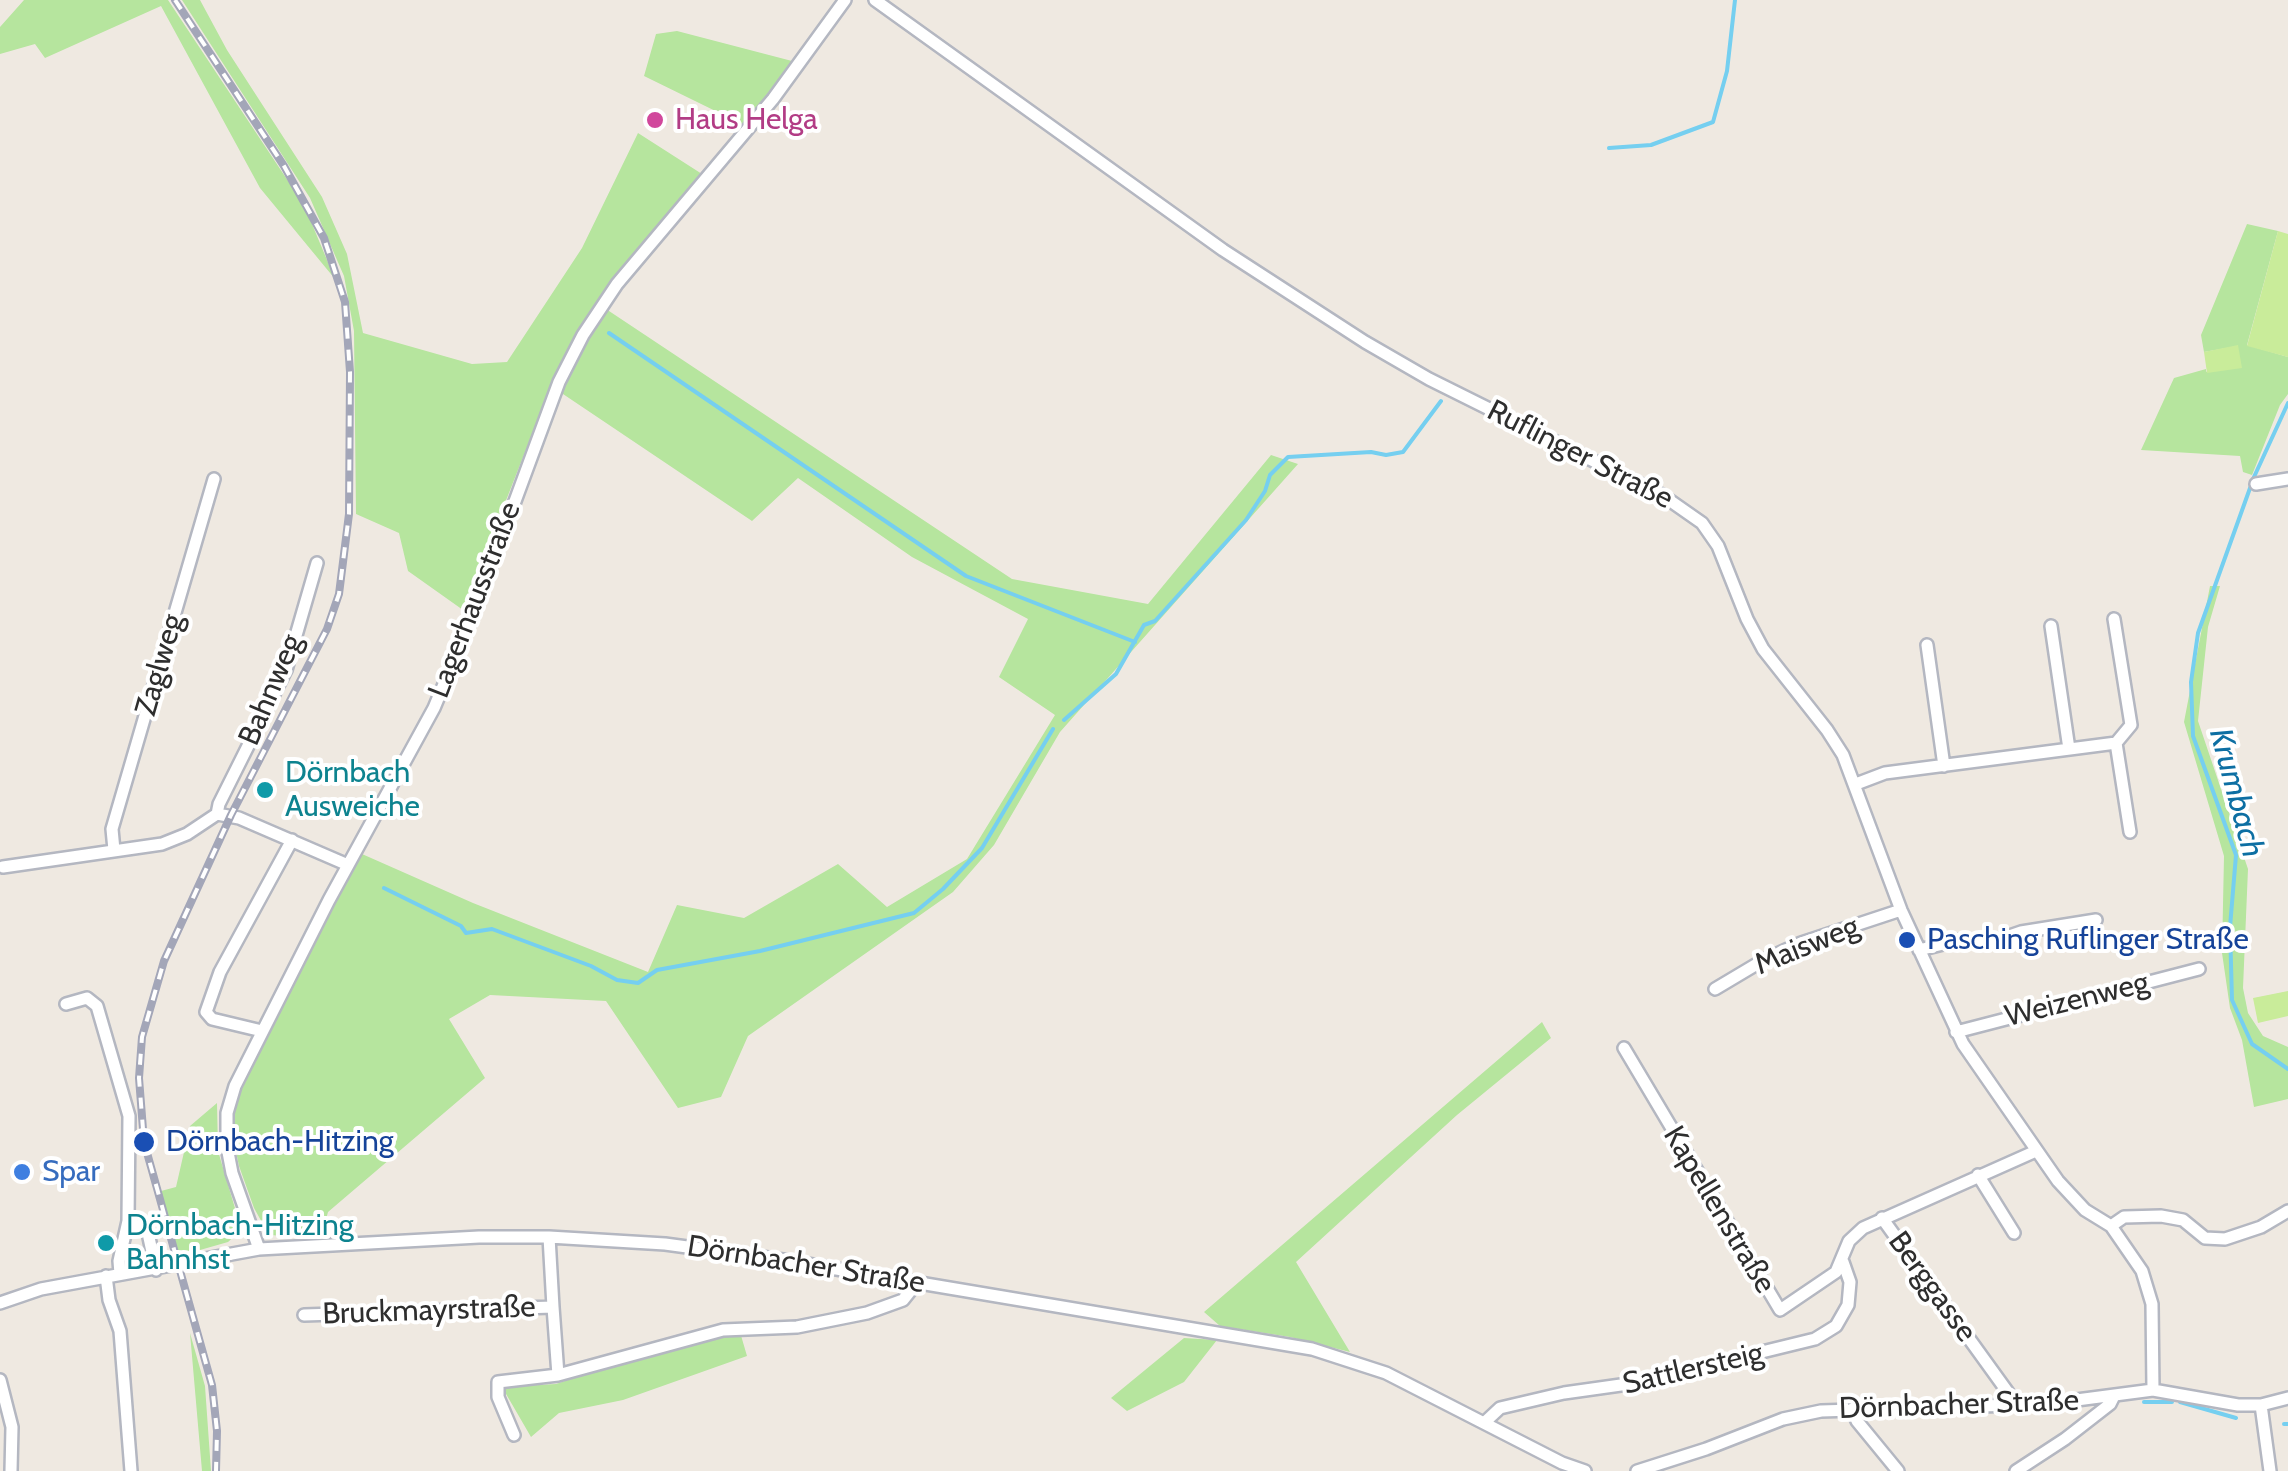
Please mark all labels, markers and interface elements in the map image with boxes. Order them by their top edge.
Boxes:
place label: Haus Helga [675,102,818,138]
marker: Haus Helga [644,109,666,131]
street label: Ruflinger Straße [1481,393,1679,517]
street label: Lagerhausstraße [421,497,529,703]
street label: Zaglweg [128,610,192,720]
street label: Bahnweg [232,629,310,751]
water label: Krumbach [2200,724,2272,862]
place label: Dörnbach Ausweiche [285,755,420,826]
marker: Dörnbach Ausweiche [254,779,276,801]
street label: Maisweg [1750,909,1864,983]
place label: Pasching Ruflinger Straße [1927,922,2249,958]
marker: Pasching Ruflinger Straße [1896,929,1918,951]
street label: Weizenweg [2002,965,2152,1035]
street label: Kapellenstraße [1655,1120,1783,1300]
place label: Dörnbach-Hitzing [166,1124,394,1160]
marker: Dörnbach-Hitzing [131,1129,157,1155]
place label: Spar [42,1154,100,1190]
marker: Spar [11,1161,33,1183]
place label: Dörnbach-Hitzing Bahnhst [126,1208,354,1278]
street label: Berggasse [1880,1225,1984,1349]
street label: Dörnbacher Straße [685,1228,927,1302]
marker: Dörnbach-Hitzing Bahnhst [95,1232,117,1254]
street label: Bruckmayrstraße [322,1289,536,1333]
street label: Sattlersteig [1619,1335,1767,1403]
street label: Dörnbacher Straße [1838,1383,2080,1427]

